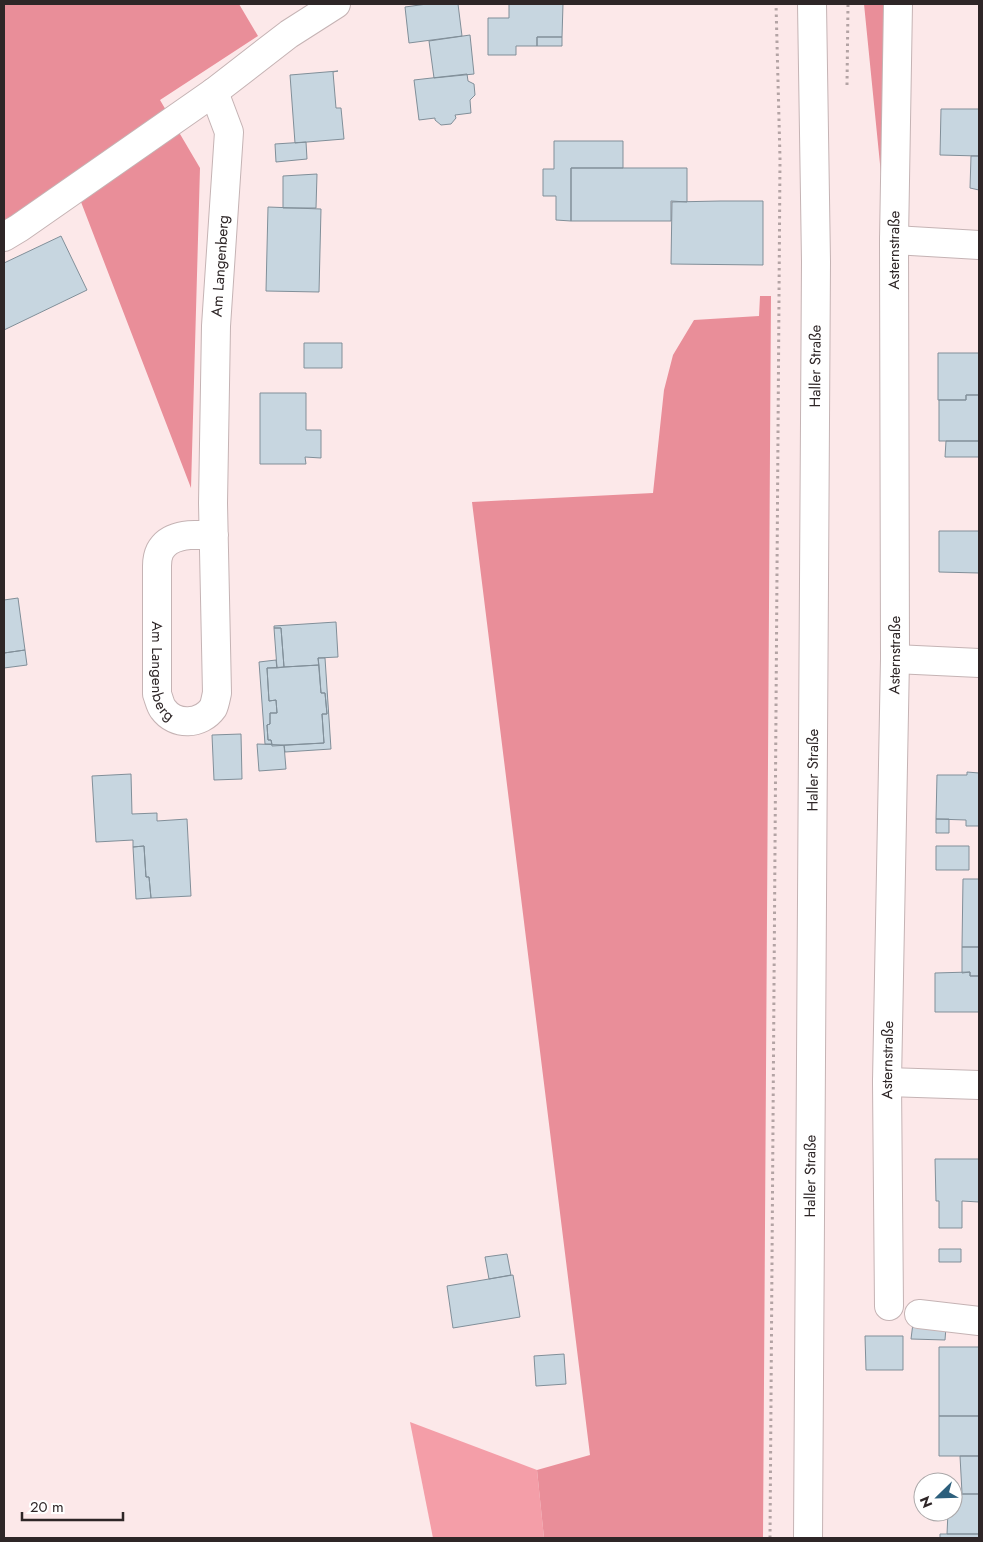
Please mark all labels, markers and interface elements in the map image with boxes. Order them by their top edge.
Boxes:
street label: Asternstraße [883,210,905,289]
street label: Am Langenberg [206,214,234,318]
street label: Haller Straße [804,324,827,407]
street label: Asternstraße [883,615,906,695]
street label: Am Langenberg [146,621,179,727]
street label: Haller Straße [802,728,824,811]
street label: Asternstraße [876,1020,899,1099]
street label: Haller Straße [799,1134,822,1217]
north arrow [913,1472,963,1522]
scale bar [22,1490,124,1522]
text: N [915,1493,937,1511]
text: 20 m [30,1496,64,1518]

